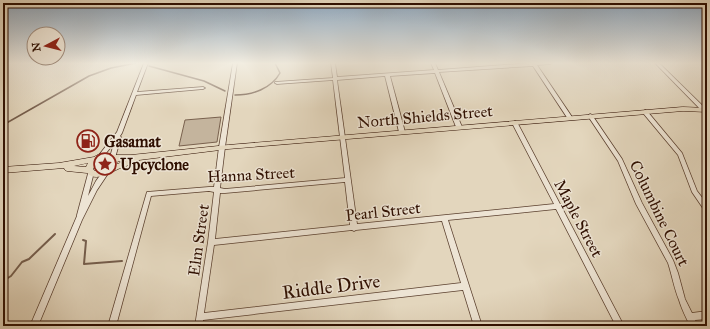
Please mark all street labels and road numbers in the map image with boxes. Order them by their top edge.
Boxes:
street label: North Shields Street [357,101,494,132]
street label: Columbine Court [626,157,694,270]
street label: Hanna Street [207,163,296,186]
street label: Maple Street [550,176,607,261]
street label: Pearl Street [344,198,422,225]
street label: Elm Street [184,203,213,277]
street label: Riddle Drive [281,269,381,304]

